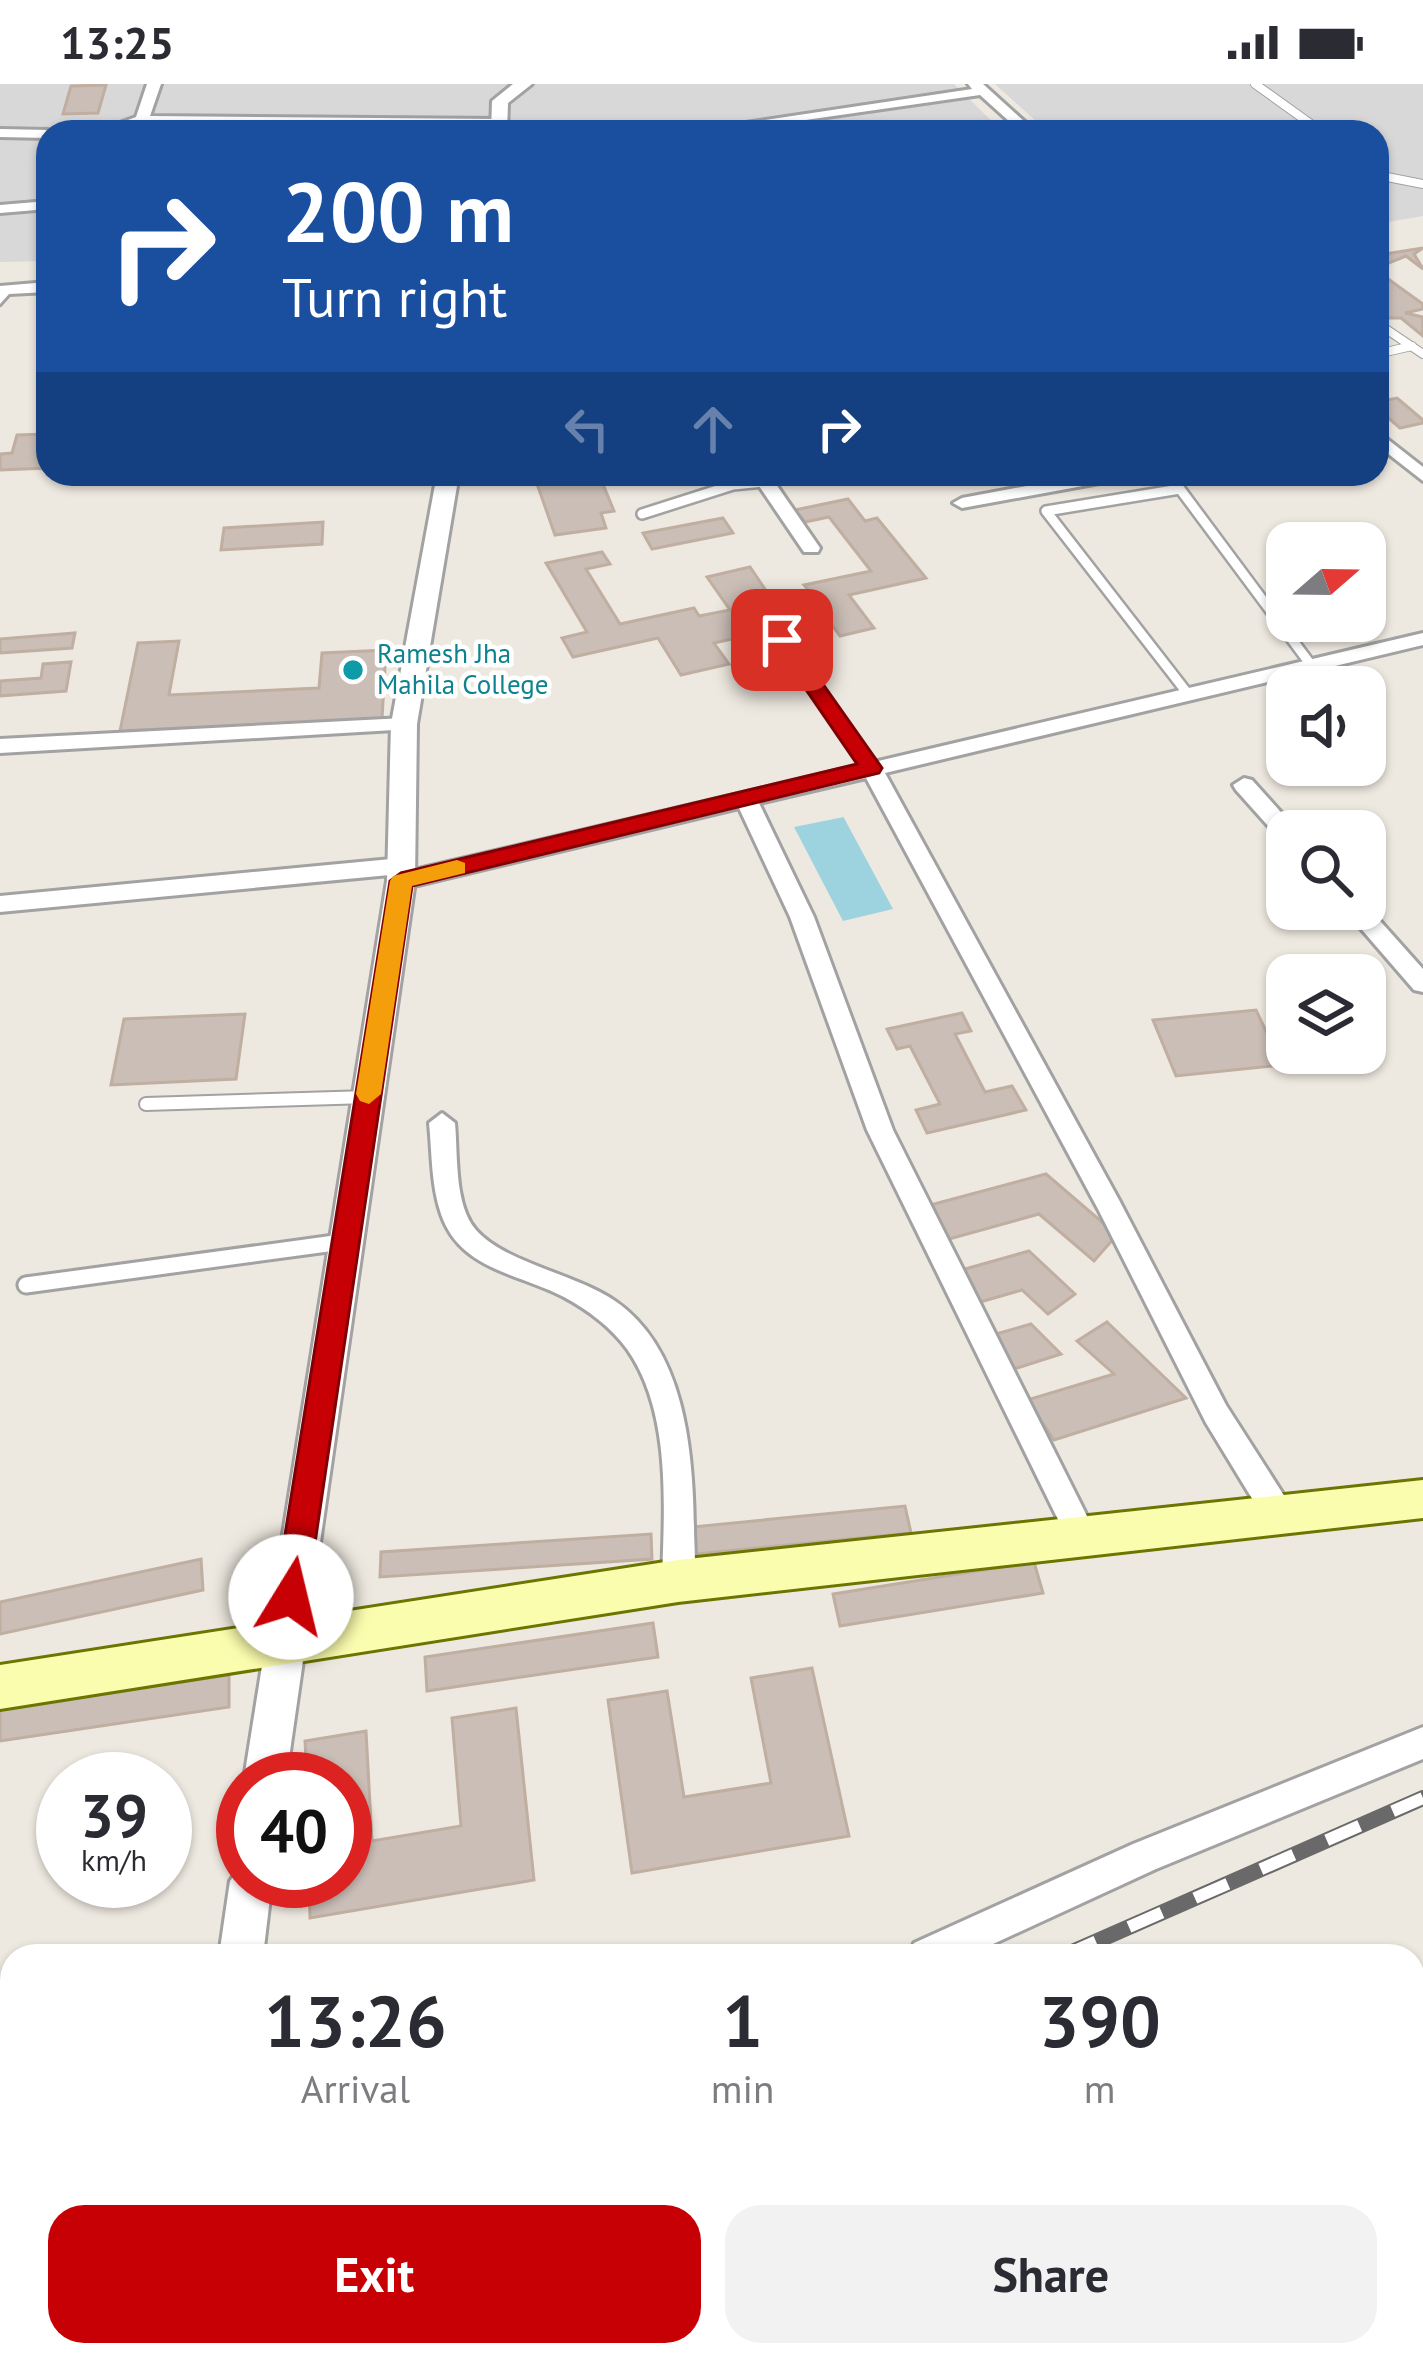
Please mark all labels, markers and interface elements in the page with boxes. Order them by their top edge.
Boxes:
text: 13:25 [60,13,174,71]
text: 200 m [282,156,514,265]
icon: right [84,168,240,324]
text: Turn right [282,262,507,332]
icon: left [554,396,620,462]
icon: ahead [680,396,746,462]
icon: right [806,396,872,462]
north arrow [1266,522,1386,642]
map controls [1266,522,1386,1074]
pin [731,589,833,691]
icon: arrive [749,607,815,673]
place label: Ramesh Jha Mahila College [377,636,549,701]
marker: Ramesh Jha Mahila College [340,657,366,683]
button: sound [1266,666,1386,786]
button: search [1266,810,1386,930]
button: layers [1266,954,1386,1074]
position arrow [228,1534,354,1660]
speed limit sign: 40 [216,1752,372,1908]
text: 39 [80,1776,148,1854]
text: km/h [81,1840,147,1879]
text: 13:26 [264,1974,447,2067]
text: 1 [722,1974,763,2067]
text: 390 [1038,1974,1161,2067]
text: Arrival [301,2063,410,2114]
text: min [711,2063,774,2114]
text: m [1084,2063,1115,2114]
button: Exit [48,2205,701,2343]
button: Share [725,2205,1377,2343]

